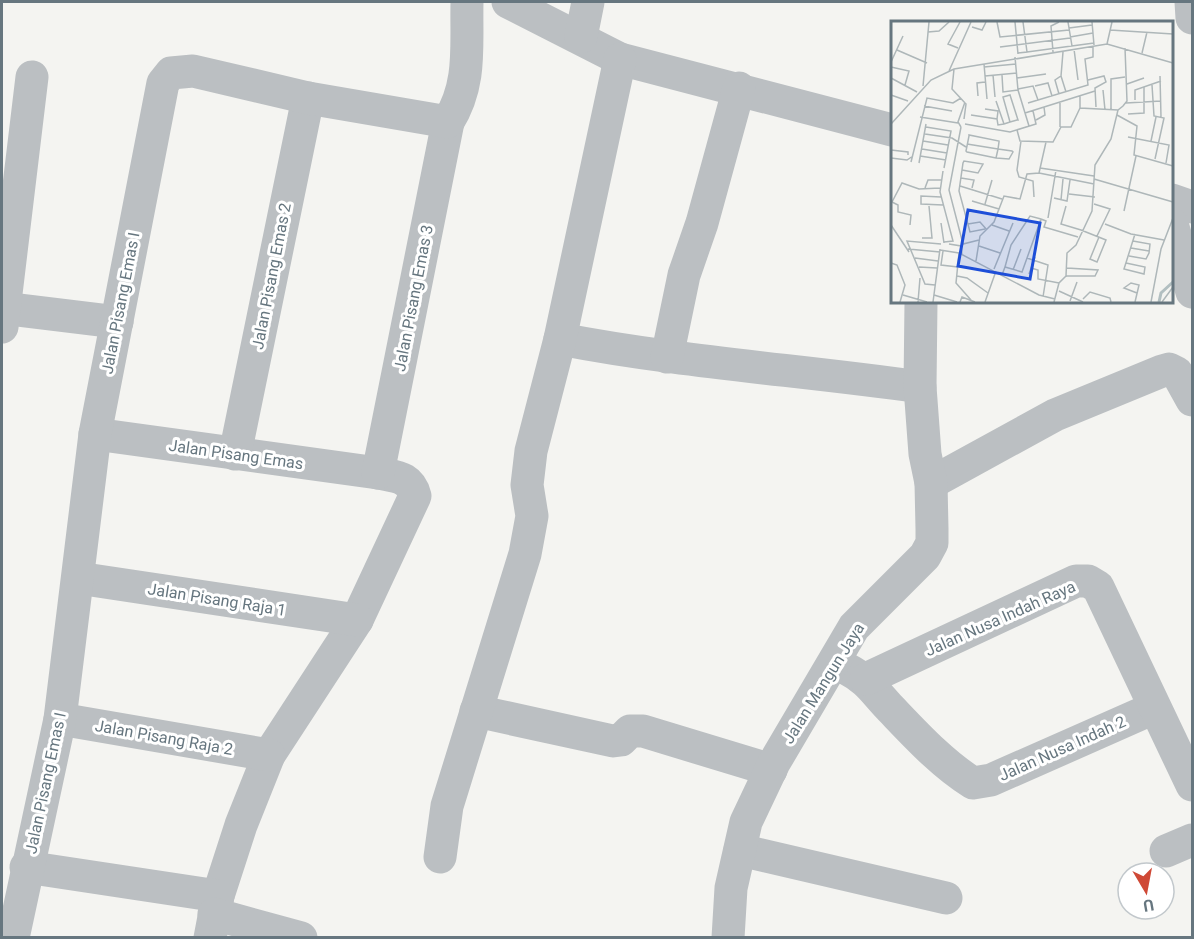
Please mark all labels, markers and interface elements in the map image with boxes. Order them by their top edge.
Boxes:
inset map [891,21,1173,303]
street label: Jalan Pisang Emas 2 [248,201,295,351]
street label: Jalan Pisang Emas 3 [390,223,437,373]
street label: Jalan Pisang Emas I [97,231,144,376]
street label: Jalan Pisang Emas [167,436,304,473]
street label: Jalan Nusa Indah Raya [922,577,1078,660]
street label: Jalan Pisang Raja 1 [146,579,287,620]
street label: Jalan Mangun Jaya [779,619,868,747]
street label: Jalan Pisang Emas I [21,711,70,856]
street label: Jalan Nusa Indah 2 [996,712,1129,785]
street label: Jalan Pisang Raja 2 [93,716,234,759]
north arrow [1116,861,1176,921]
text: U [1142,895,1155,916]

